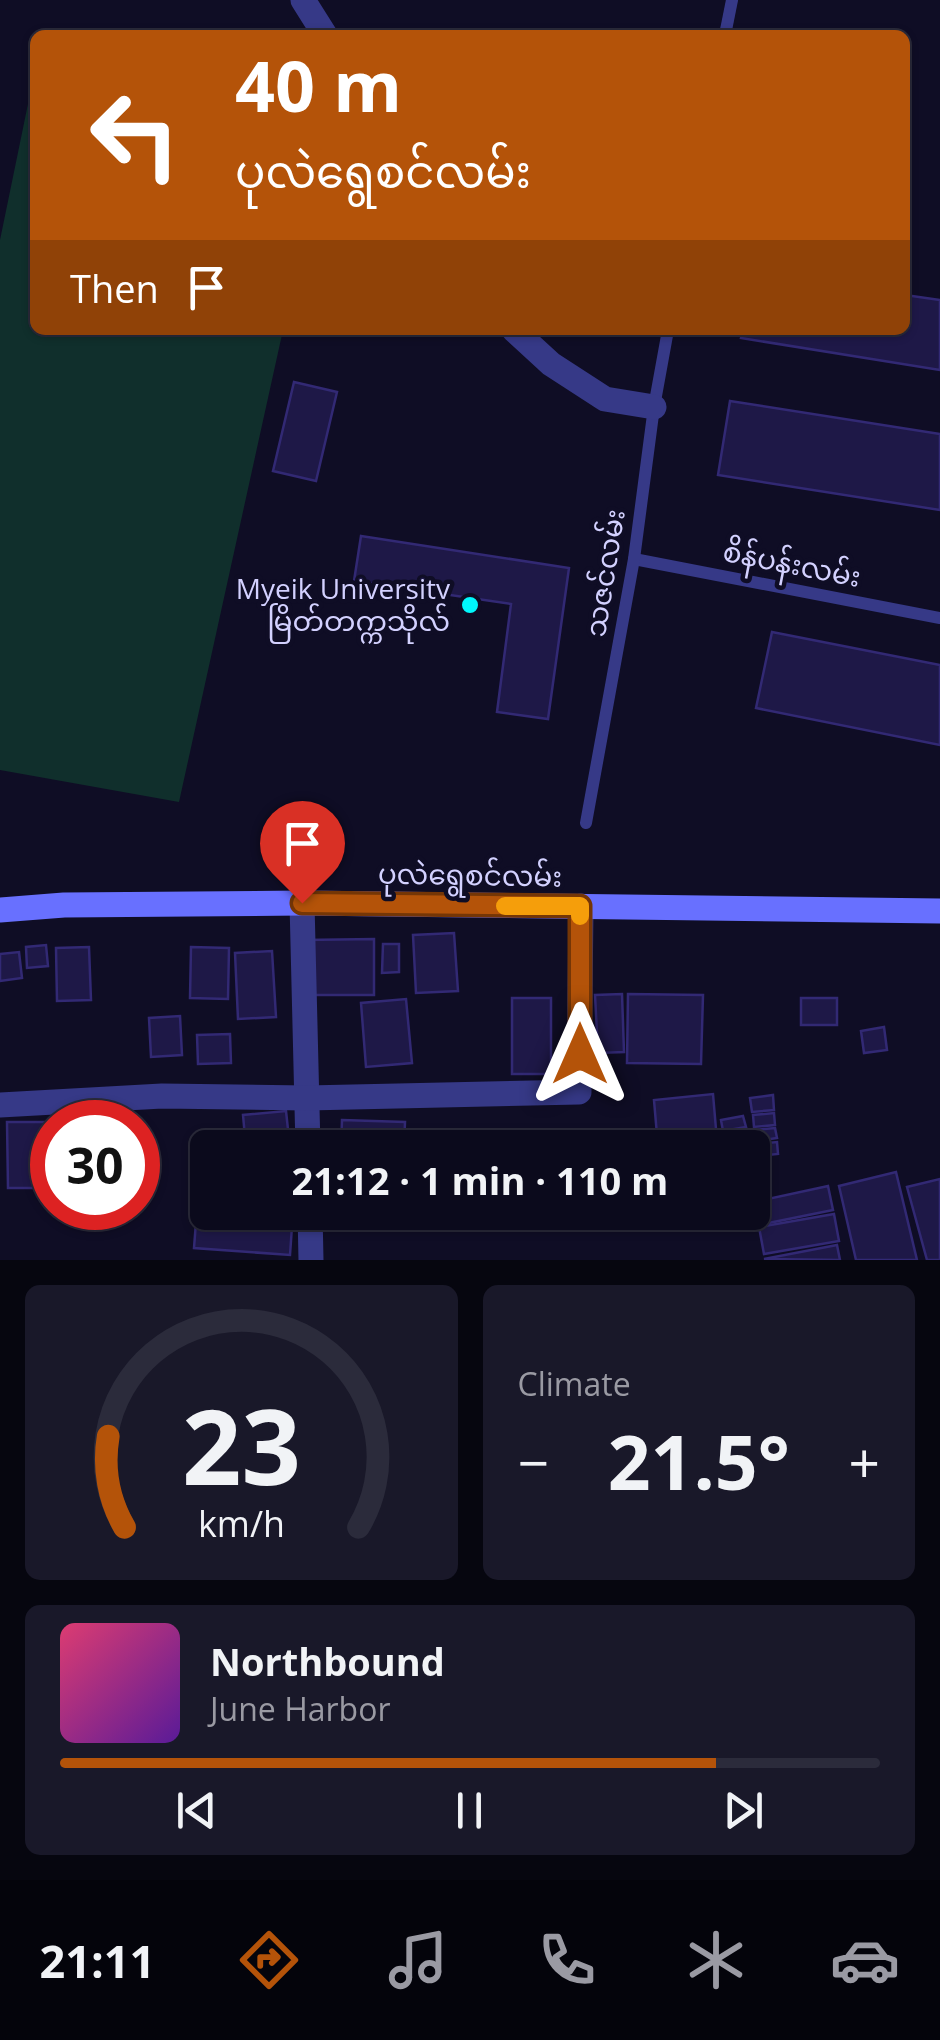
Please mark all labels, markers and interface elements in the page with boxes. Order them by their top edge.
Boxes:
text: 40 m [235,37,402,133]
icon: left [70,70,200,200]
text: ပုလဲရွေစင်လမ်း [235,140,531,201]
icon: arrive [179,260,234,315]
text: Then [70,262,159,314]
street label: သဇင်လမ်း [575,506,633,640]
street label: စိန်ပန်းလမ်း [719,531,864,600]
place label: Myeik University မြိတ်တက္ကသိုလ် [236,569,451,644]
marker: Myeik University မြိတ်တက္ကသိုလ် [459,594,481,616]
pin [260,801,345,904]
icon: arrive [275,816,330,871]
street label: ပုလဲရွေစင်လမ်း [377,853,562,900]
position arrow [528,1002,632,1106]
speed limit sign: 30 [30,1100,160,1230]
text: 21:12 · 1 min · 110 m [292,1154,668,1206]
text: Climate [518,1362,631,1405]
text: 23 [182,1374,301,1515]
text: 21.5° [608,1410,790,1512]
text: − [518,1424,549,1499]
text: + [849,1424,880,1499]
text: km/h [198,1499,285,1547]
text: Northbound [210,1635,445,1687]
text: June Harbor [210,1687,390,1730]
icon: previous [169,1783,224,1838]
icon: pause [442,1783,497,1838]
icon: next [716,1783,771,1838]
icon: directions [234,1925,304,1995]
icon: music [383,1925,453,1995]
icon: phone [532,1925,602,1995]
icon: climate [681,1925,751,1995]
icon: car [830,1925,900,1995]
text: 21:11 [40,1930,155,1991]

